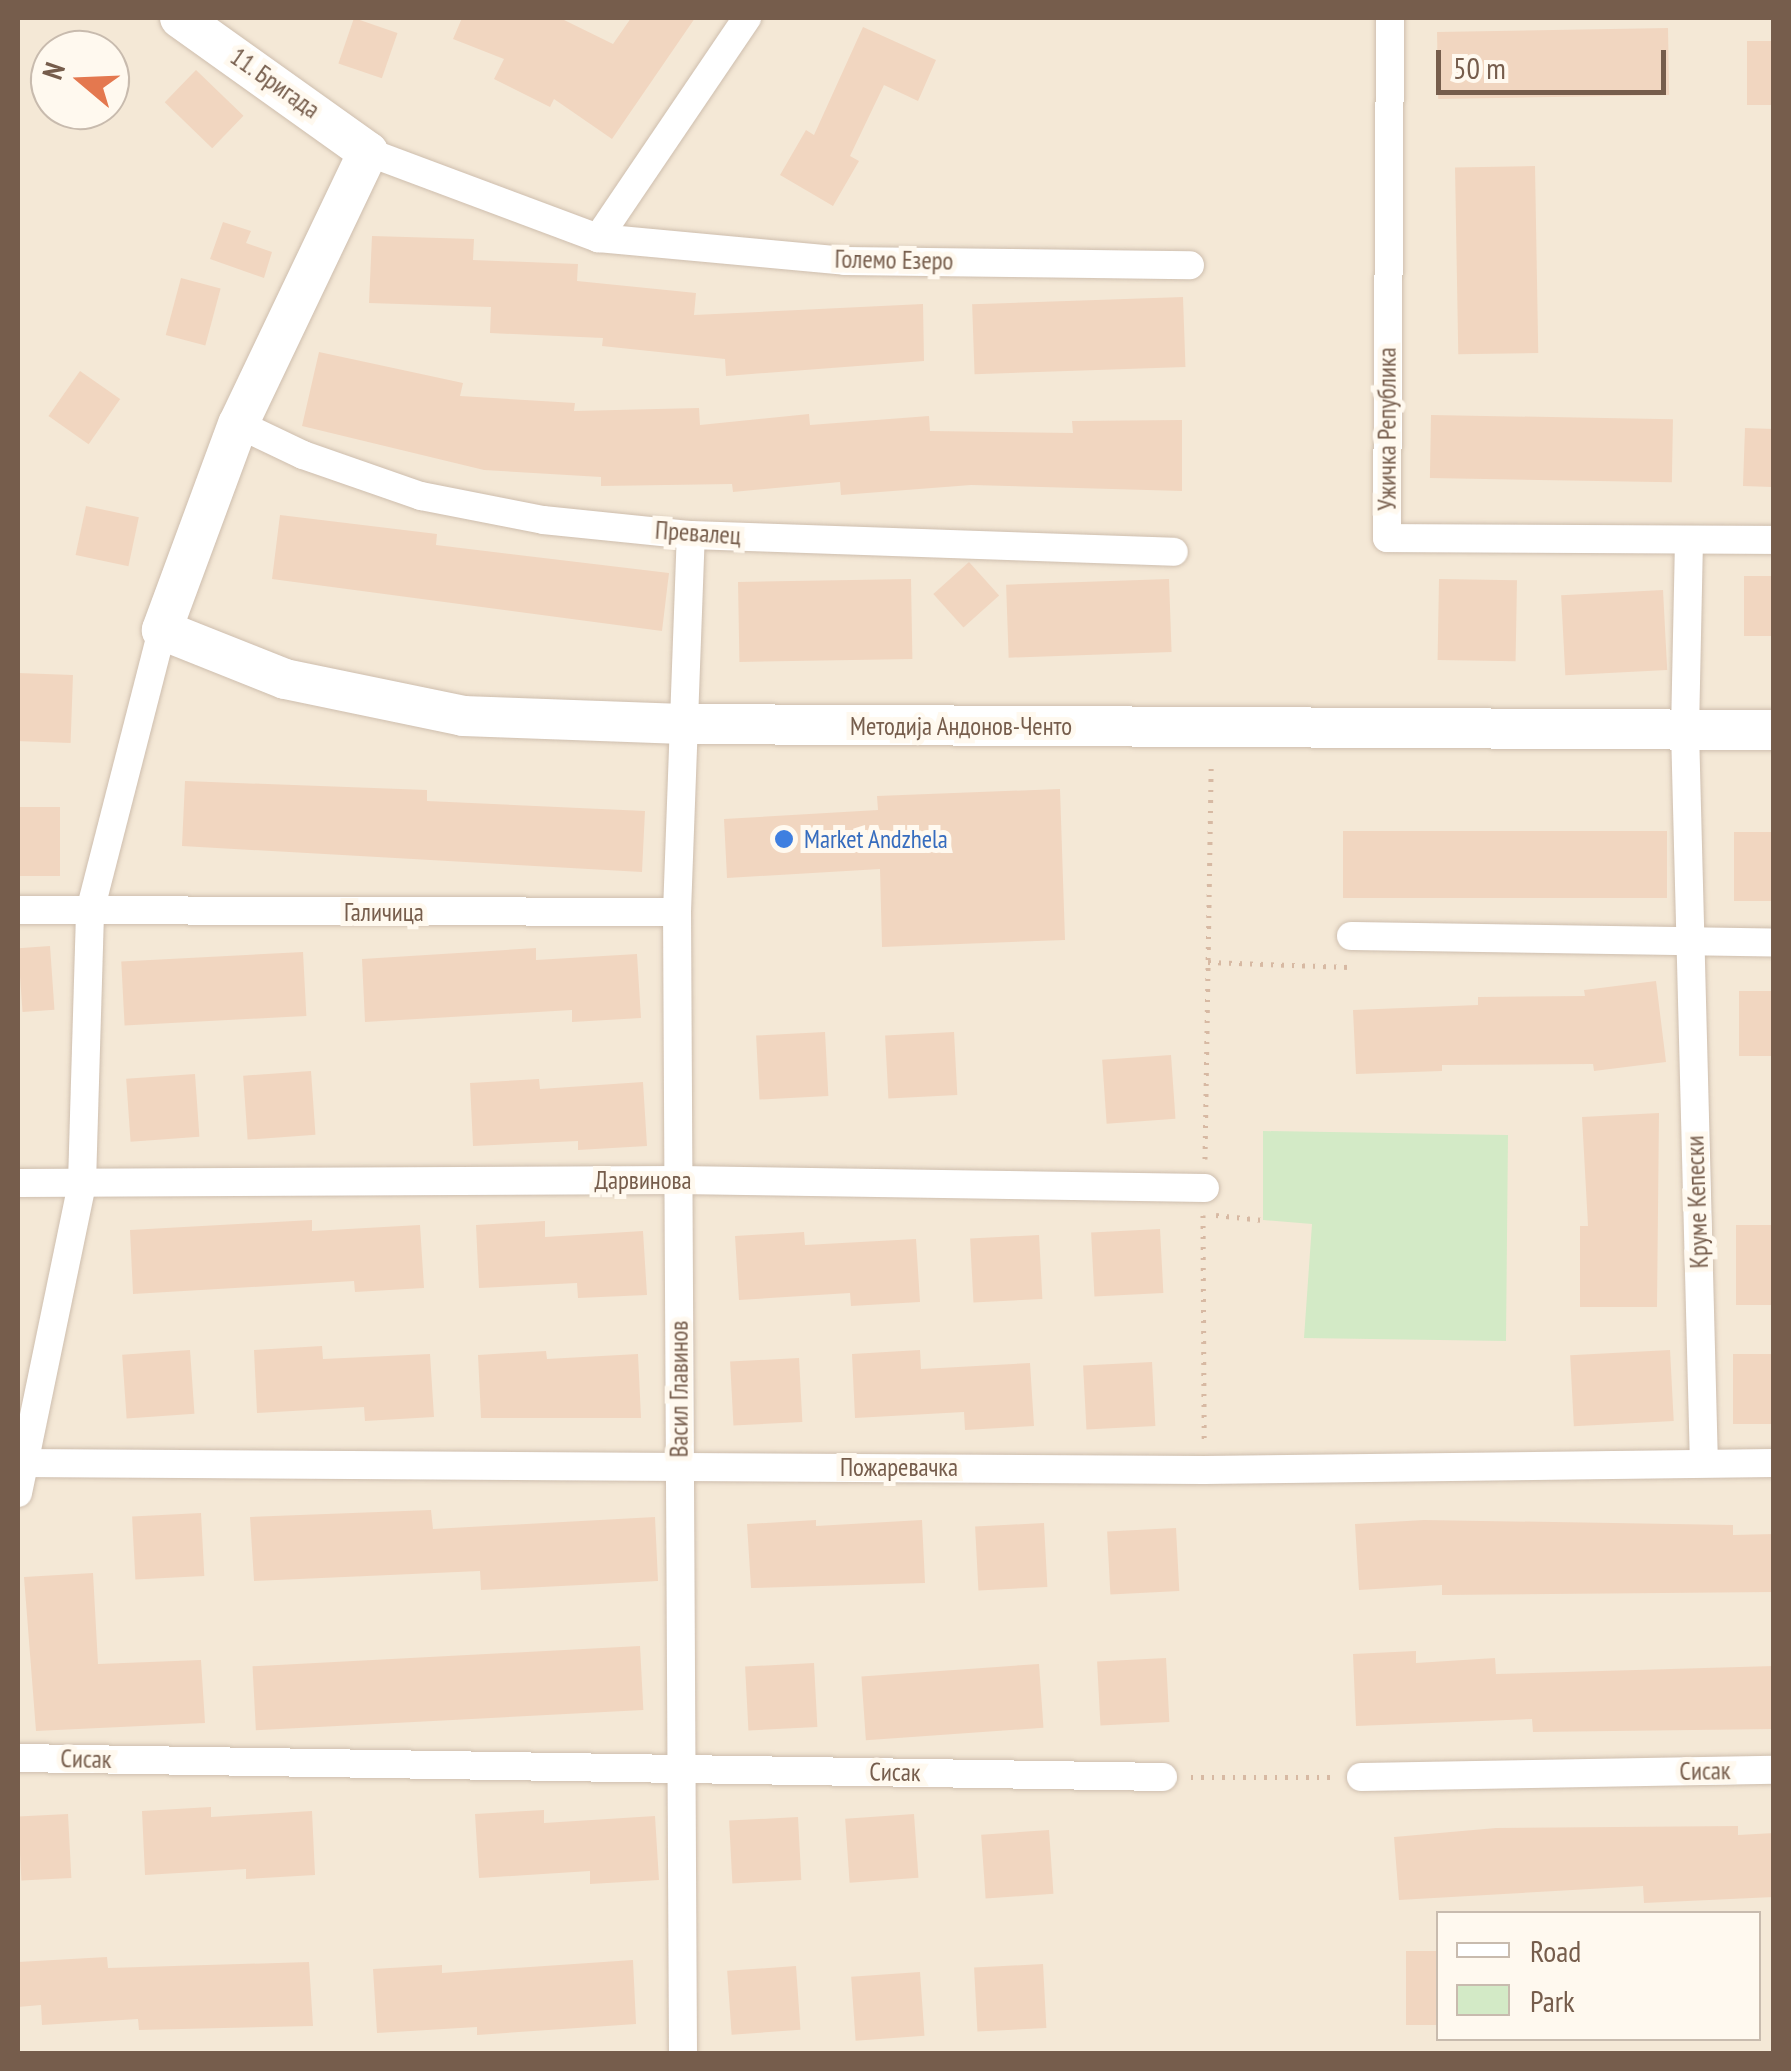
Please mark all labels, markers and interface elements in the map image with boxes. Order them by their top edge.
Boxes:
north arrow [30,30,130,130]
scale bar [1441,30,1671,92]
street label: 11. Бригада [224,41,326,125]
text: 50 m [1453,48,1506,87]
text: N [33,58,73,84]
street label: Големо Езеро [834,244,954,276]
street label: Ужичка Република [1372,347,1402,511]
street label: Превалец [654,515,742,551]
street label: Методија Андонов-Ченто [850,711,1072,741]
place label: Market Andzhela [804,824,948,854]
marker: Market Andzhela [773,828,795,850]
street label: Галичица [344,897,424,927]
street label: Круме Кепески [1680,1135,1714,1269]
street label: Дарвинова [594,1165,692,1195]
street label: Васил Главинов [664,1321,694,1457]
street label: Пожаревачка [840,1452,958,1482]
street label: Сисак [60,1744,112,1774]
street label: Сисак [1679,1756,1731,1786]
street label: Сисак [869,1757,921,1787]
legend [1436,1911,1761,2041]
text: Road [1530,1931,1581,1970]
text: Park [1530,1981,1575,2020]

